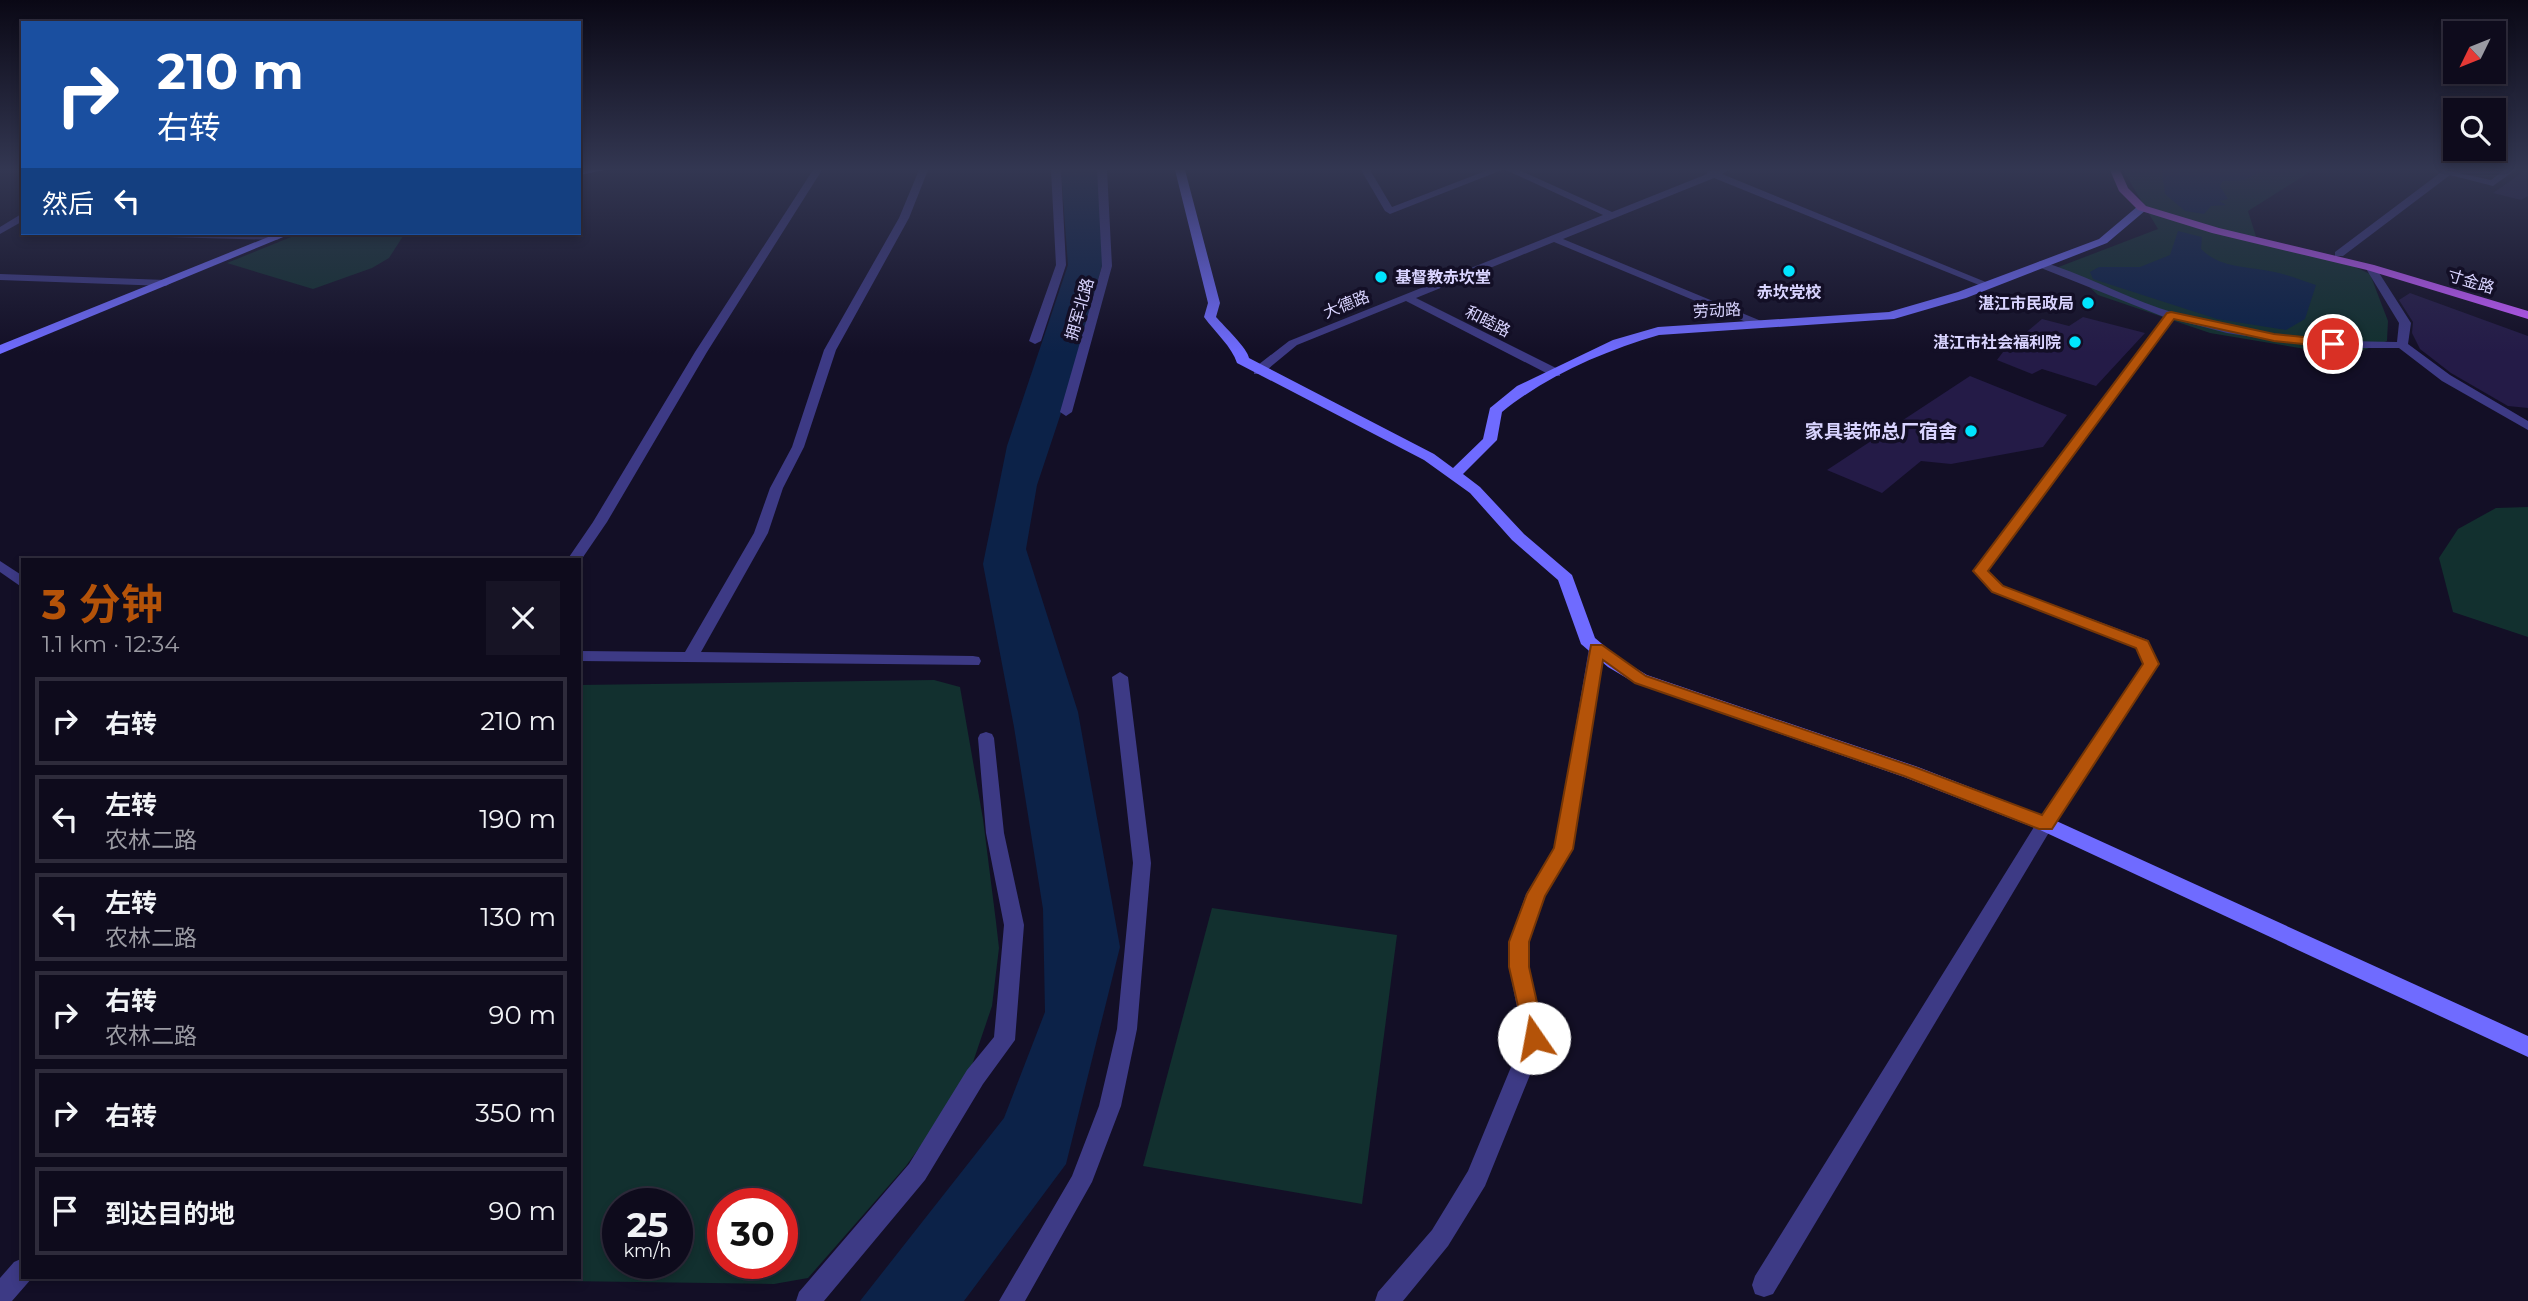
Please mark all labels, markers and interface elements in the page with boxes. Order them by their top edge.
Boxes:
north arrow [2443,21,2506,84]
map controls [2443,21,2506,161]
text: 210 m [157,42,304,101]
icon: right [42,49,133,140]
button: search [2443,98,2506,161]
text: 右转 [157,108,221,147]
icon: left [108,182,146,220]
text: 然后 [42,188,94,220]
marker: 赤坎党校 [1781,263,1797,279]
street label: 寸金路 [2445,265,2497,298]
place label: 基督教赤坎堂 [1395,268,1491,287]
marker: 基督教赤坎堂 [1373,269,1389,285]
street label: 拥军北路 [1062,276,1097,343]
place label: 赤坎党校 [1757,283,1822,302]
street label: 大德路 [1320,287,1372,322]
place label: 湛江市民政局 [1978,294,2074,313]
marker: 湛江市民政局 [2080,295,2096,311]
street label: 劳动路 [1693,300,1741,321]
street label: 和睦路 [1462,302,1513,341]
pin [2303,314,2363,374]
icon: arrive [2314,325,2352,363]
place label: 湛江市社会福利院 [1933,333,2061,352]
marker: 湛江市社会福利院 [2067,334,2083,350]
place label: 家具装饰总厂宿舍 [1805,420,1957,443]
marker: 家具装饰总厂宿舍 [1963,423,1979,439]
text: 3 分钟 [42,578,163,630]
button: close [486,581,560,655]
text: 1.1 km · 12:34 [42,630,179,658]
icon: right [46,702,84,740]
text: 210 m [480,705,556,737]
text: 右转 [105,708,157,740]
text: 左转 [105,789,157,821]
icon: left [46,800,84,838]
text: 190 m [479,803,556,835]
text: 农林二路 [105,826,197,854]
text: 左转 [105,887,157,919]
icon: left [46,898,84,936]
text: 130 m [480,901,556,933]
text: 农林二路 [105,924,197,952]
text: 右转 [105,985,157,1017]
icon: right [46,996,84,1034]
text: 90 m [489,999,556,1031]
position arrow [1497,1001,1571,1075]
text: 农林二路 [105,1022,197,1050]
icon: right [46,1094,84,1132]
text: 350 m [475,1097,556,1129]
text: 右转 [105,1100,157,1132]
speed limit sign: 30 [707,1188,798,1279]
icon: arrive [46,1192,84,1230]
text: 90 m [489,1195,556,1227]
text: 到达目的地 [105,1198,235,1230]
text: 25 [627,1203,668,1246]
text: km/h [623,1240,672,1262]

